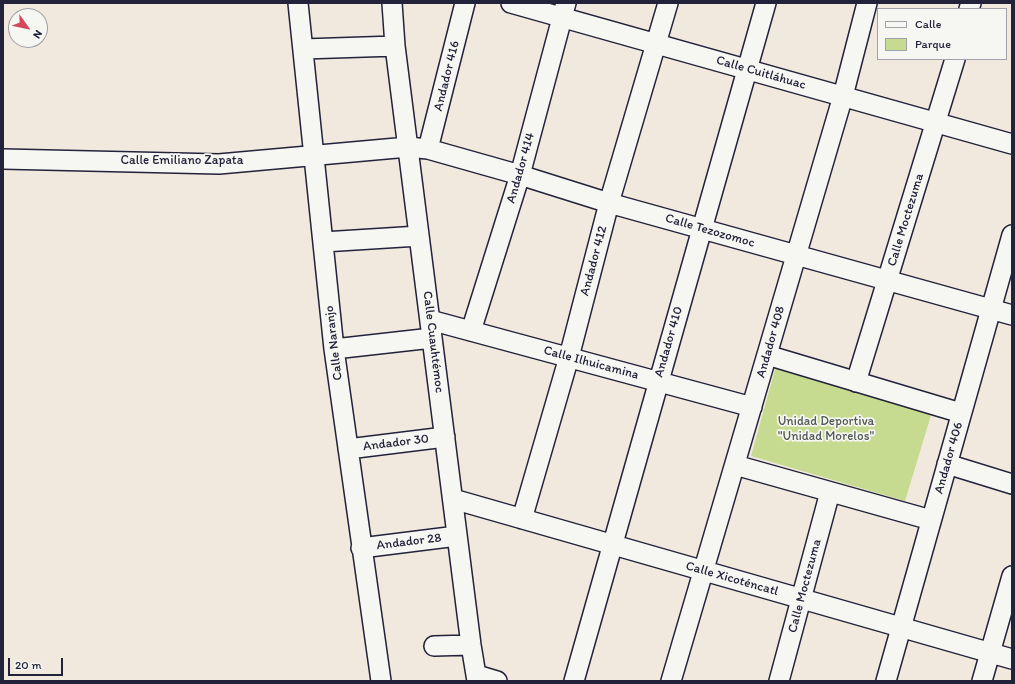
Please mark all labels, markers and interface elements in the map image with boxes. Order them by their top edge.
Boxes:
north arrow [8,8,48,48]
legend [877,8,1007,60]
text: Calle [915,17,941,31]
text: N [30,28,45,41]
text: Parque [915,37,951,51]
street label: Andador 416 [431,39,463,113]
street label: Calle Cuitláhuac [714,53,808,93]
street label: Andador 414 [503,131,539,205]
street label: Calle Emiliano Zapata [121,153,243,169]
street label: Calle Moctezuma [884,172,928,268]
street label: Calle Tezozomoc [663,211,757,251]
street label: Andador 412 [577,224,611,298]
street label: Calle Cuauhtémoc [419,290,447,394]
street label: Andador 408 [753,304,789,380]
street label: Calle Naranjo [322,305,346,381]
street label: Andador 410 [651,305,687,379]
street label: Calle Ilhuicamina [542,343,640,383]
park label: Unidad Deportiva "Unidad Morelos" [778,414,874,445]
street label: Andador 406 [931,420,967,496]
street label: Andador 30 [362,431,430,455]
street label: Andador 28 [376,530,442,554]
street label: Calle Moctezuma [785,537,825,635]
street label: Calle Xicoténcatl [684,558,780,600]
scale bar [10,650,65,676]
text: 20 m [15,658,42,672]

